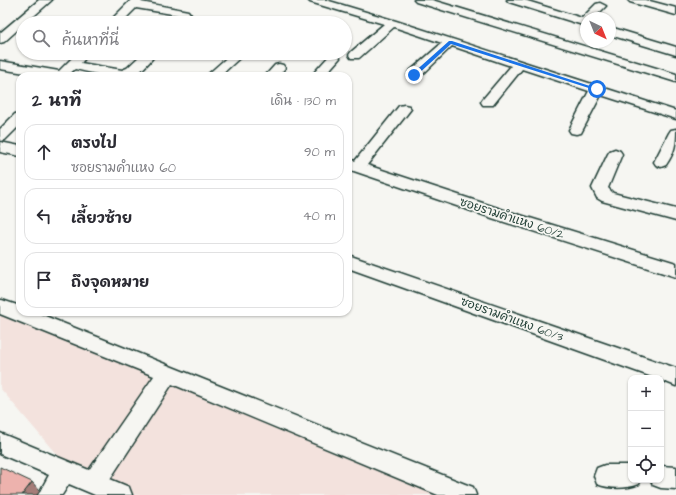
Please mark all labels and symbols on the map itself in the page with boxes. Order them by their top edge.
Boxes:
north arrow [580,12,616,48]
route end [405,66,423,84]
route start [588,80,606,98]
street label: ซอยรามคำแหง 60/2 [457,194,566,243]
street label: ซอยรามคำแหง 60/3 [458,293,566,346]

